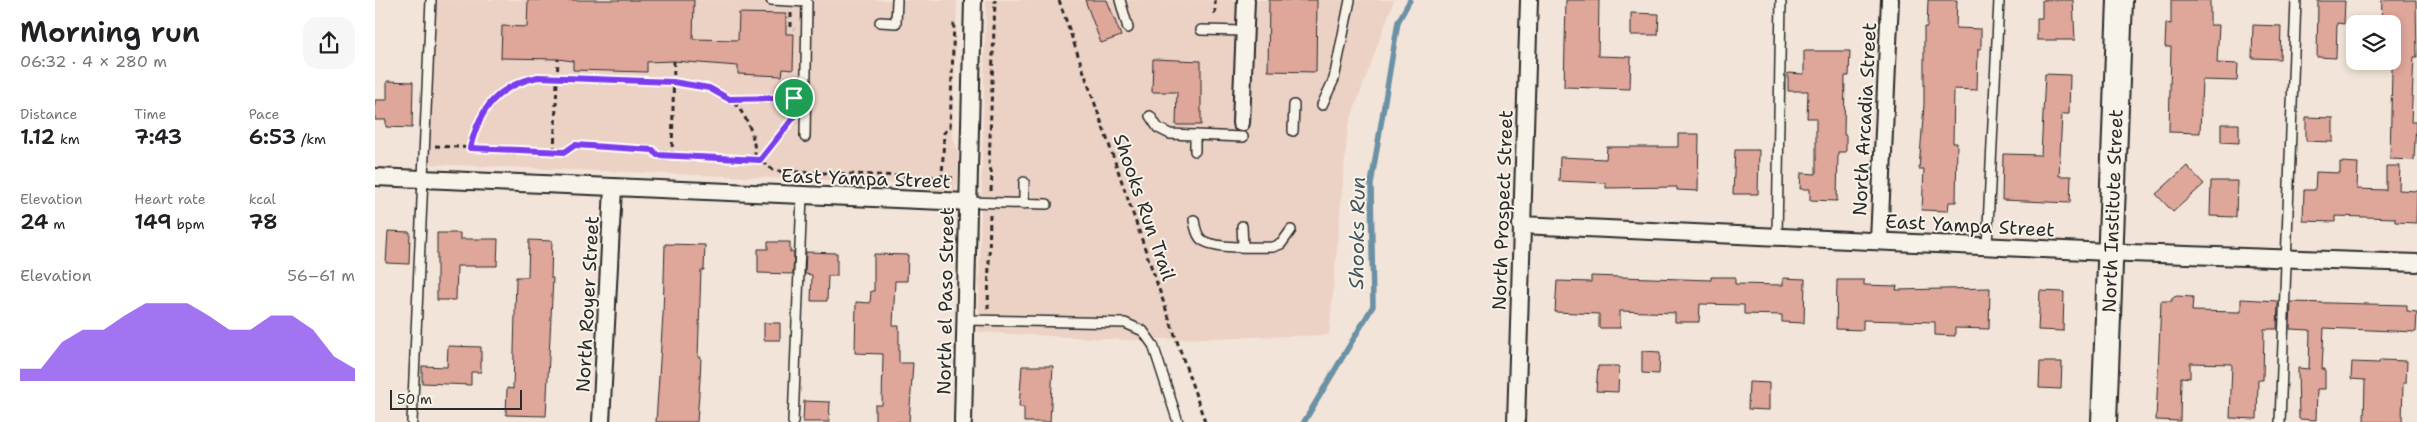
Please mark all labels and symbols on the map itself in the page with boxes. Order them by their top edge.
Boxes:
street label: North Arcadia Street [1847,22,1882,216]
pin [773,77,815,119]
street label: North Prospect Street [1487,109,1518,311]
street label: North Institute Street [2096,109,2129,313]
street label: Shooks Run Trail [1108,130,1181,284]
street label: East Yampa Street [781,163,951,194]
water label: Shooks Run [1343,176,1371,290]
street label: North el Paso Street [931,207,960,395]
street label: East Yampa Street [1885,209,2055,242]
street label: North Royer Street [570,215,605,393]
scale bar [390,387,523,410]

